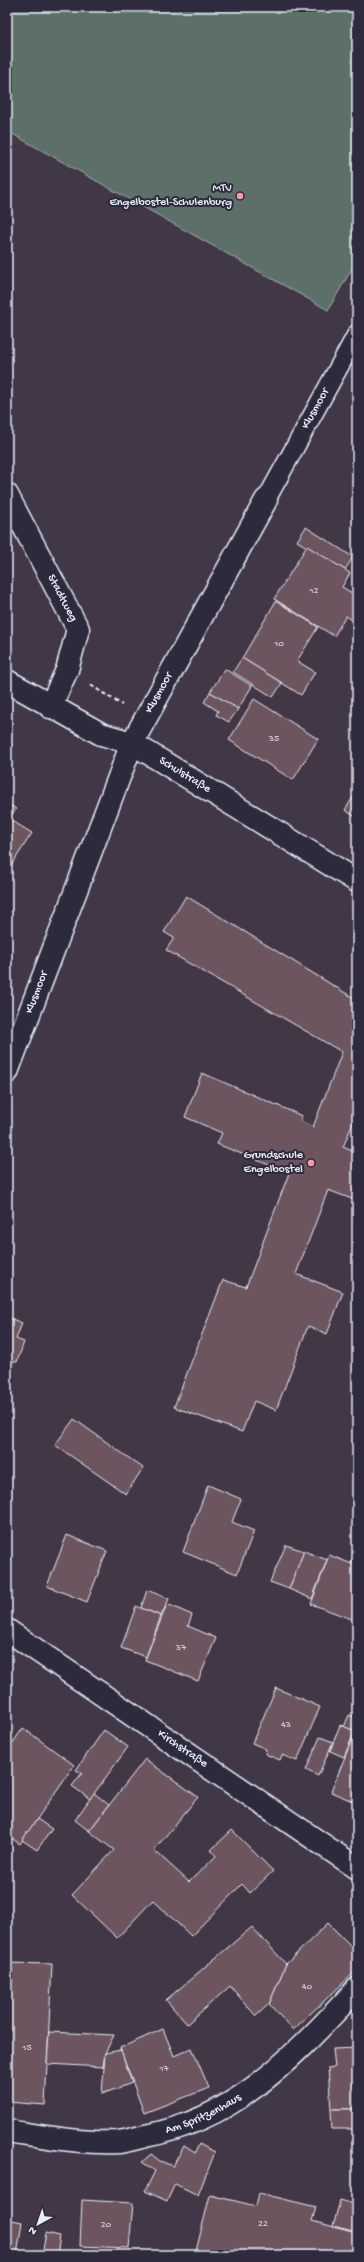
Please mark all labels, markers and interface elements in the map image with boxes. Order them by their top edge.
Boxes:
place label: MTV Engelbostel-Schulenburg [109,182,232,210]
marker: MTV Engelbostel-Schulenburg [235,191,245,201]
street label: Klusmoor [299,384,334,432]
street label: Stadtweg [44,572,80,625]
house number: 12 [309,585,319,597]
house number: 10 [273,638,284,650]
street label: Klusmoor [143,669,177,716]
house number: 35 [268,733,279,745]
street label: Schulstraße [156,754,214,797]
street label: Klusmoor [23,968,52,1016]
place label: Grundschule Engelbostel [243,1149,304,1177]
marker: Grundschule Engelbostel [306,1158,316,1168]
house number: 37 [175,1642,187,1654]
house number: 43 [281,1719,291,1731]
street label: Kirchstraße [154,1727,211,1772]
house number: 40 [302,1981,313,1993]
house number: 15 [21,2042,32,2054]
house number: 17 [158,2063,169,2075]
street label: Am Spritzenhaus [164,2091,245,2138]
north arrow [18,2204,58,2244]
house number: 22 [258,2218,268,2230]
house number: 20 [101,2219,112,2231]
text: N [26,2223,39,2237]

